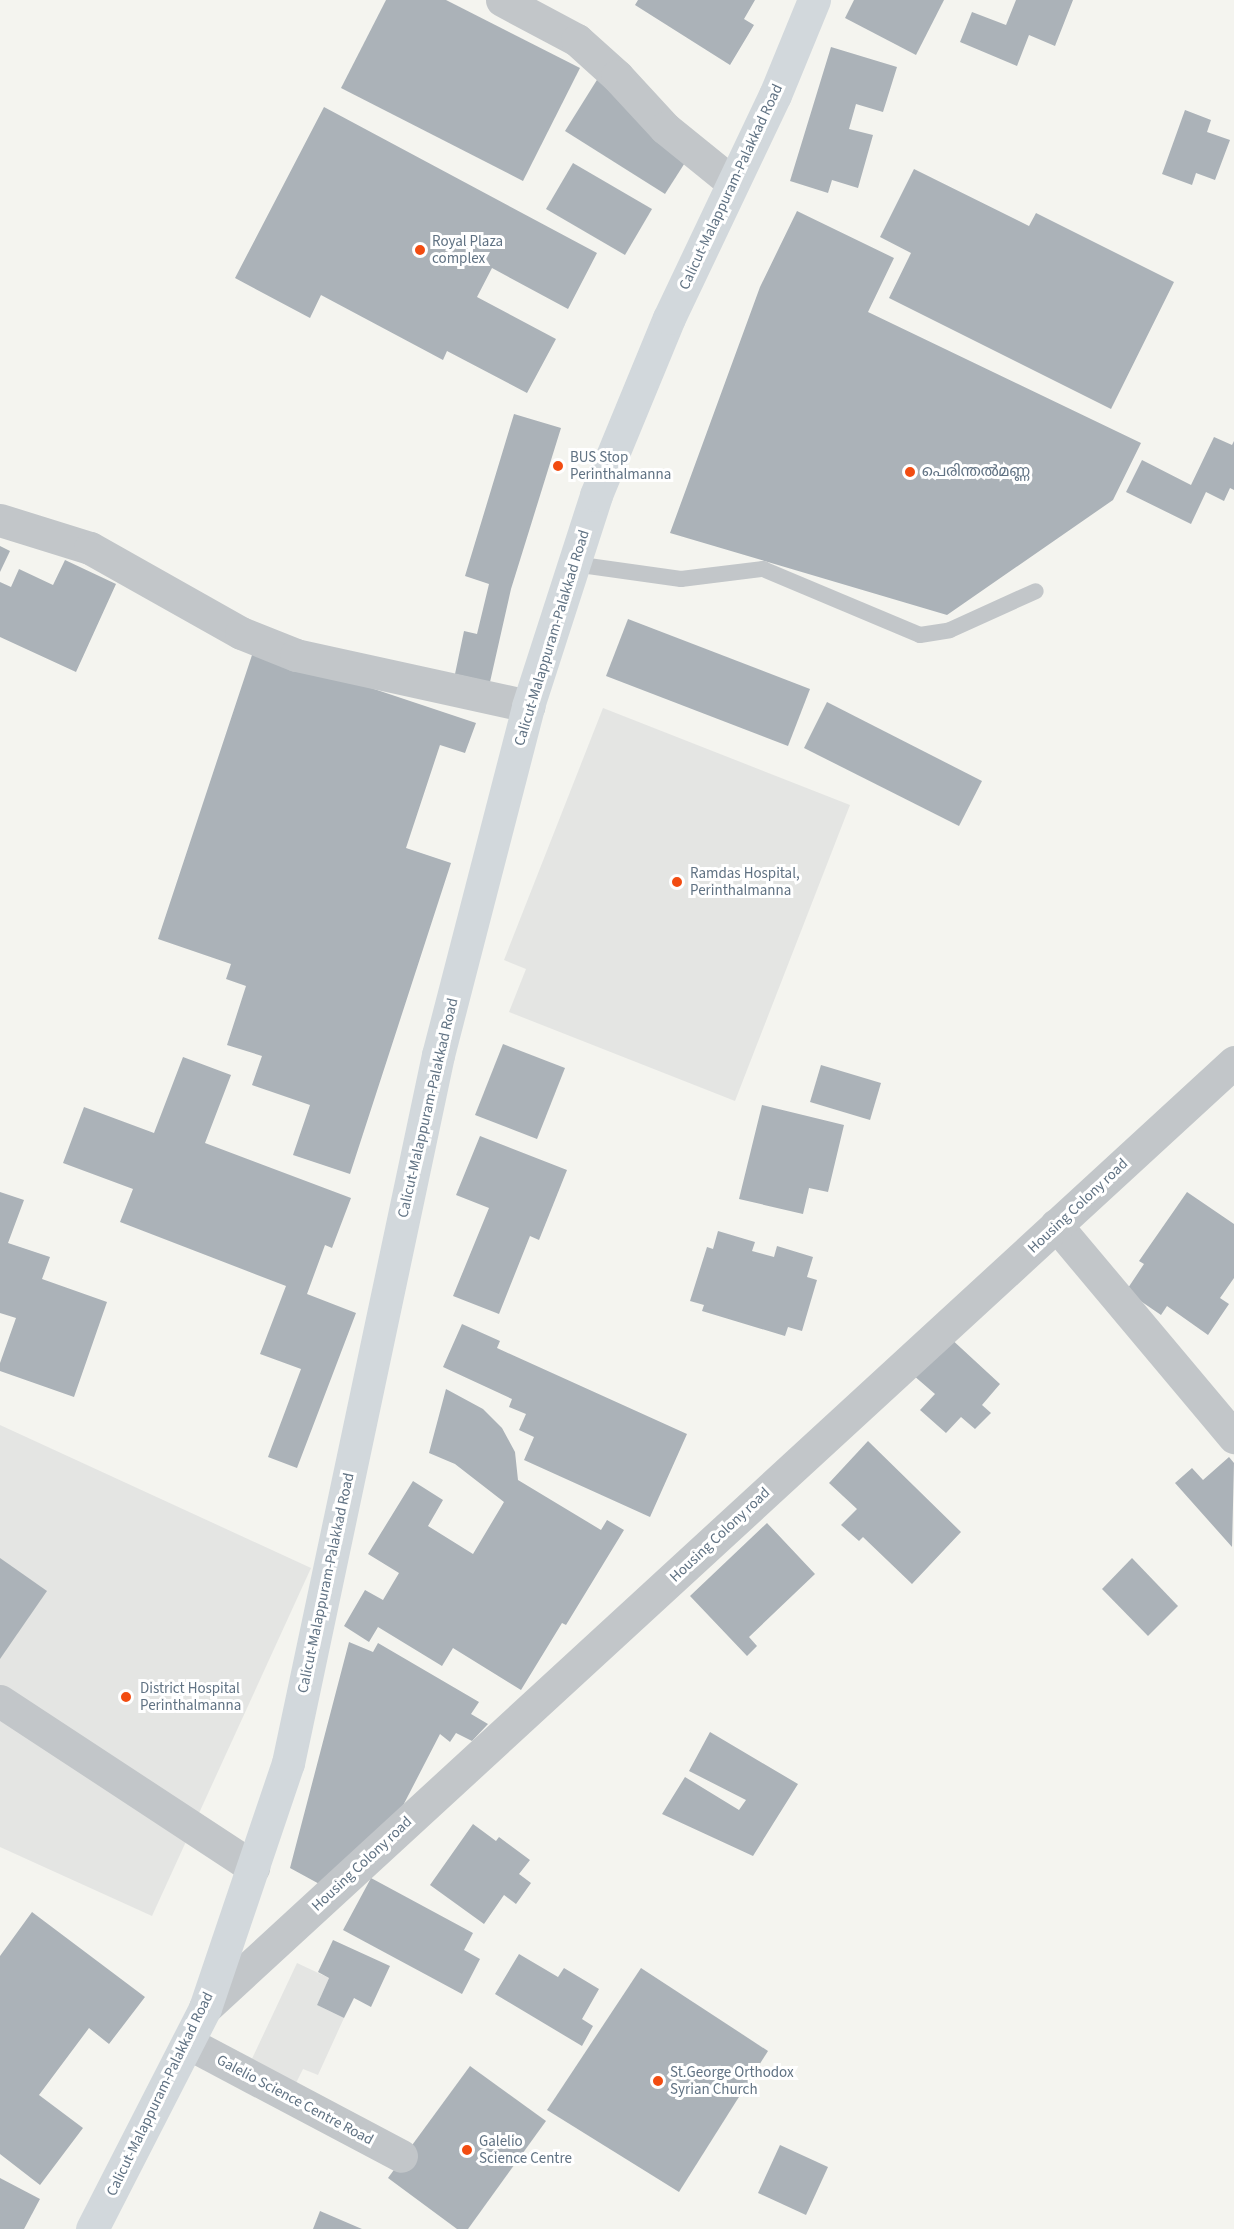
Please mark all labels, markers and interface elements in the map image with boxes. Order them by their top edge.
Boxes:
street label: Calicut-Malappuram-Palakkad Road [675,81,787,293]
place label: Royal Plaza complex [432,232,503,267]
marker: Royal Plaza complex [413,243,427,257]
place label: BUS Stop Perinthalmanna [570,448,671,483]
marker: BUS Stop Perinthalmanna [551,459,565,473]
place label: പെരിന്തൽമണ്ണ [922,463,1030,481]
marker: പെരിന്തൽമണ്ണ [903,465,917,479]
street label: Calicut-Malappuram-Palakkad Road [511,528,593,748]
place label: Ramdas Hospital, Perinthalmanna [690,864,800,899]
marker: Ramdas Hospital, Perinthalmanna [668,873,686,891]
street label: Calicut-Malappuram-Palakkad Road [394,996,462,1220]
street label: Housing Colony road [1024,1155,1132,1257]
street label: Calicut-Malappuram-Palakkad Road [294,1471,358,1695]
street label: Housing Colony road [666,1484,774,1586]
place label: District Hospital Perinthalmanna [140,1679,241,1714]
marker: District Hospital Perinthalmanna [117,1688,135,1706]
street label: Housing Colony road [308,1813,416,1915]
street label: Calicut-Malappuram-Palakkad Road [103,1989,217,2199]
street label: Galelio Science Centre Road [214,2051,376,2149]
place label: St.George Orthodox Syrian Church [670,2063,794,2098]
marker: St.George Orthodox Syrian Church [651,2074,665,2088]
place label: Galelio Science Centre [479,2132,572,2167]
marker: Galelio Science Centre [460,2143,474,2157]

